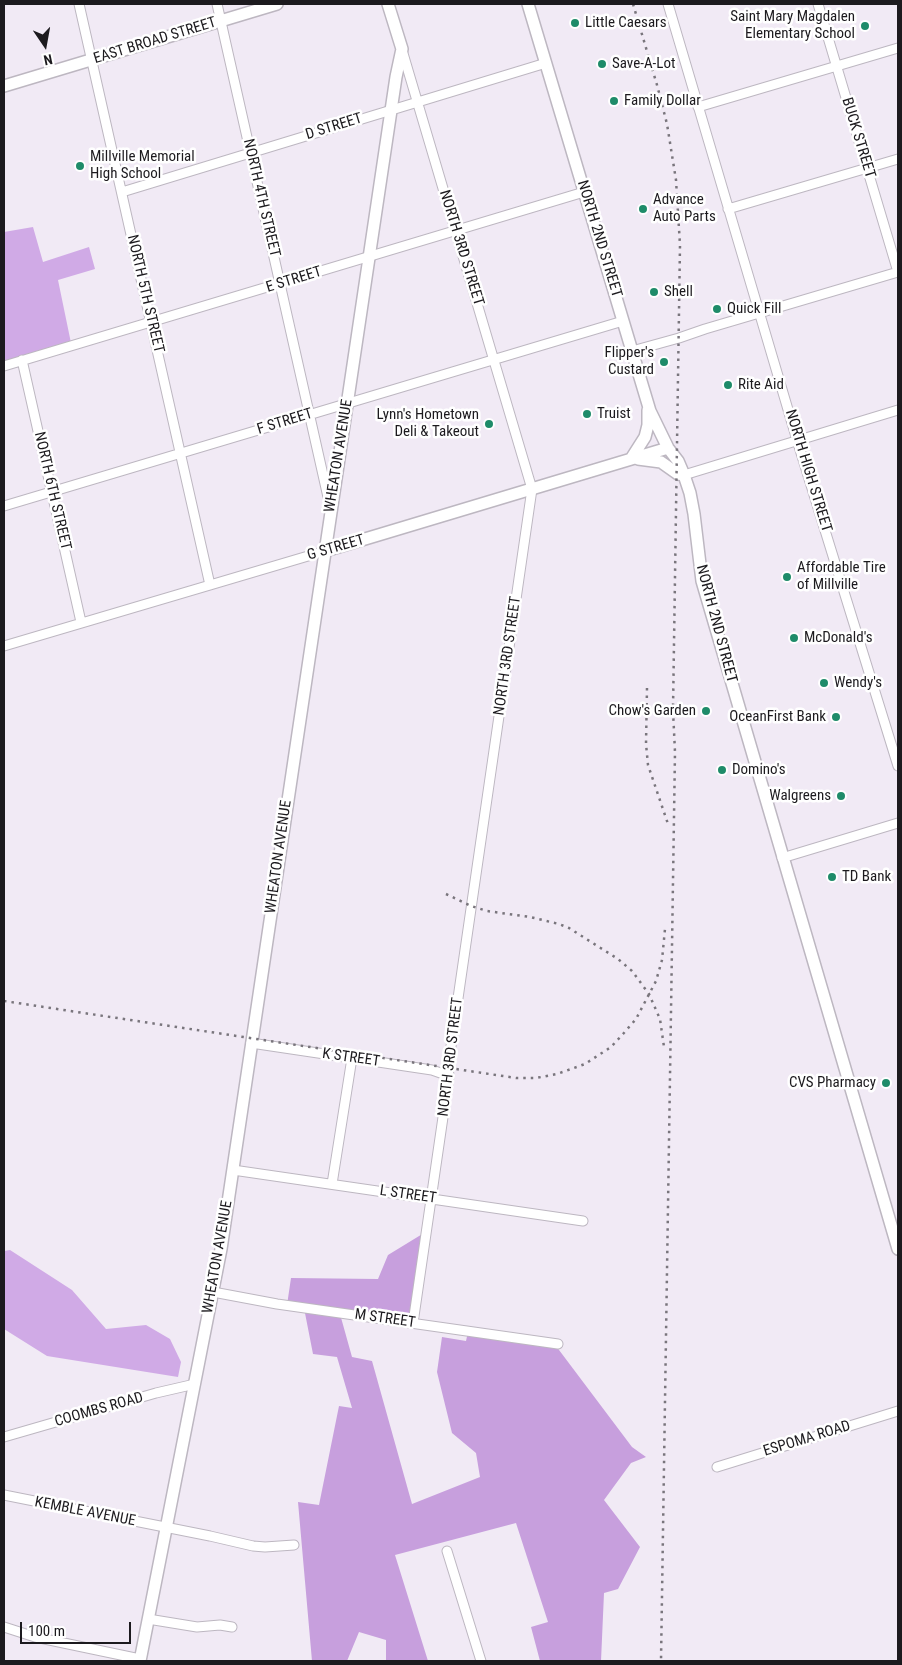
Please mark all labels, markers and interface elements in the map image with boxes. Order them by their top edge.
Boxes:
place label: Saint Mary Magdalen Elementary School [730,8,855,43]
street label: EAST BROAD STREET [92,14,218,68]
place label: Little Caesars [585,14,667,32]
marker: Little Caesars [569,17,581,29]
north arrow [20,20,70,70]
marker: Saint Mary Magdalen Elementary School [859,20,871,32]
text: N [42,51,54,68]
place label: Save-A-Lot [612,55,675,73]
marker: Save-A-Lot [596,58,608,70]
place label: Family Dollar [624,92,701,110]
marker: Family Dollar [608,95,620,107]
street label: BUCK STREET [837,96,879,180]
street label: D STREET [303,110,365,144]
street label: NORTH 4TH STREET [239,137,283,259]
place label: Millville Memorial High School [90,148,195,183]
marker: Millville Memorial High School [74,160,86,172]
street label: NORTH 2ND STREET [573,178,625,300]
street label: NORTH 3RD STREET [435,188,487,308]
place label: Advance Auto Parts [653,191,716,226]
marker: Advance Auto Parts [637,203,649,215]
street label: NORTH 5TH STREET [123,233,167,355]
street label: E STREET [264,263,324,297]
place label: Shell [664,283,693,301]
marker: Shell [648,286,660,298]
place label: Quick Fill [727,300,781,318]
marker: Quick Fill [711,303,723,315]
place label: Flipper's Custard [605,344,654,379]
marker: Flipper's Custard [658,356,670,368]
place label: Rite Aid [738,376,784,394]
marker: Rite Aid [722,379,734,391]
street label: WHEATON AVENUE [321,398,357,514]
street label: F STREET [255,405,315,439]
place label: Truist [597,405,631,423]
place label: Lynn's Hometown Deli & Takeout [377,406,479,441]
street label: NORTH HIGH STREET [781,407,835,535]
marker: Truist [581,408,593,420]
marker: Lynn's Hometown Deli & Takeout [483,418,495,430]
street label: NORTH 6TH STREET [30,430,74,552]
street label: G STREET [305,531,367,565]
place label: Affordable Tire of Millville [797,559,886,594]
street label: NORTH 2ND STREET [692,563,740,685]
marker: Affordable Tire of Millville [781,571,793,583]
street label: NORTH 3RD STREET [491,595,525,717]
place label: McDonald's [804,629,873,647]
marker: McDonald's [788,632,800,644]
place label: Wendy's [834,674,882,692]
marker: Wendy's [818,677,830,689]
place label: Chow's Garden [608,702,696,720]
marker: Chow's Garden [700,705,712,717]
place label: OceanFirst Bank [729,708,826,726]
marker: OceanFirst Bank [830,711,842,723]
place label: Domino's [732,761,786,779]
marker: Domino's [716,764,728,776]
place label: Walgreens [769,787,831,805]
marker: Walgreens [835,790,847,802]
street label: WHEATON AVENUE [262,799,296,915]
place label: TD Bank [842,868,891,886]
marker: TD Bank [826,871,838,883]
street label: NORTH 3RD STREET [435,996,467,1118]
street label: K STREET [321,1045,381,1071]
place label: CVS Pharmacy [789,1074,876,1092]
marker: CVS Pharmacy [880,1077,892,1089]
street label: L STREET [379,1182,437,1208]
street label: WHEATON AVENUE [199,1199,237,1315]
street label: M STREET [353,1306,417,1332]
street label: COOMBS ROAD [53,1389,145,1431]
street label: ESPOMA ROAD [761,1417,853,1461]
street label: KEMBLE AVENUE [33,1493,137,1531]
scale bar [22,1612,134,1644]
text: 100 m [28,1622,65,1640]

